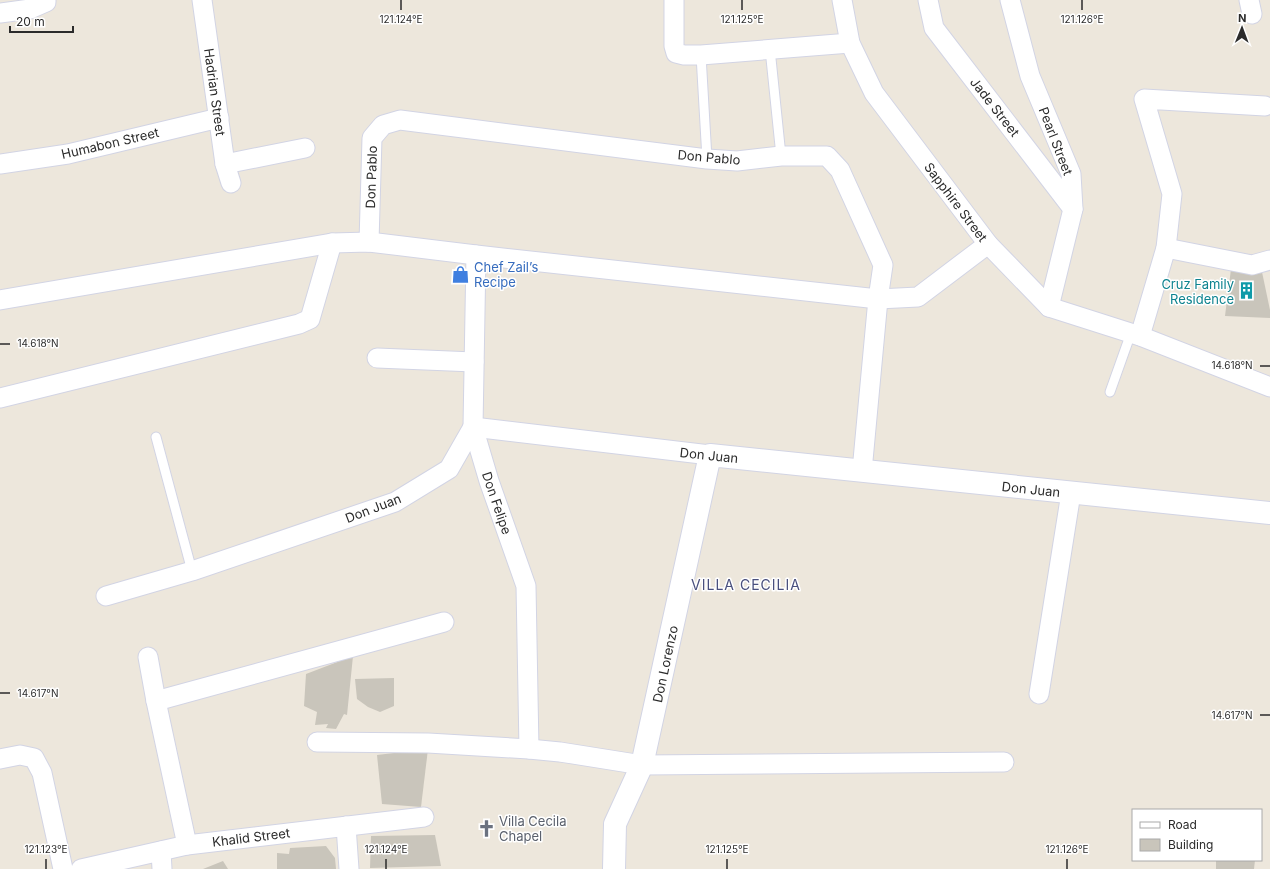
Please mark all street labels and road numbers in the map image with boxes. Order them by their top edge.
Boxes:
street label: Hadrian Street [201,47,229,137]
street label: Jade Street [967,74,1023,140]
street label: Pearl Street [1036,105,1076,177]
street label: Humabon Street [60,124,160,162]
street label: Don Pablo [362,145,380,209]
street label: Don Pablo [677,146,741,168]
street label: Sapphire Street [921,159,991,245]
street label: Don Juan [679,444,739,466]
street label: Don Felipe [479,470,515,536]
street label: Don Juan [1001,478,1061,500]
street label: Don Juan [343,490,403,526]
street label: Don Lorenzo [649,624,681,704]
street label: Khalid Street [211,824,291,850]

